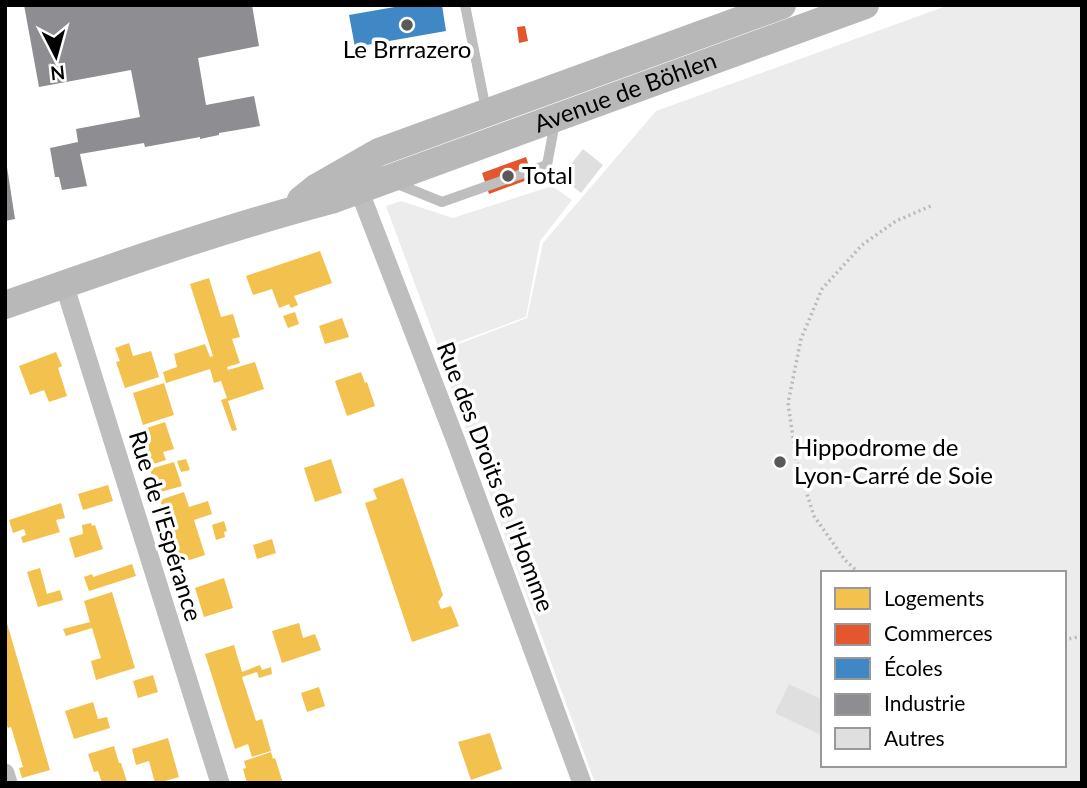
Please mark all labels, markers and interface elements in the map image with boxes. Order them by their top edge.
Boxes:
marker: Le Brrrazero [399,17,415,33]
north arrow [21,21,91,91]
place label: Le Brrrazero [343,34,471,63]
street label: Avenue de Böhlen [530,45,720,138]
text: N [49,61,66,86]
place label: Total [522,160,573,189]
marker: Total [500,168,516,184]
street label: Rue des Droits de l'Homme [431,337,561,615]
street label: Rue de l'Espérance [124,427,209,624]
place label: Hippodrome de Lyon-Carré de Soie [794,432,993,489]
marker: Hippodrome de Lyon-Carré de Soie [772,454,788,470]
legend [821,571,1066,767]
text: Logements [884,585,984,610]
text: Commerces [884,620,993,645]
text: Écoles [884,655,943,680]
text: Industrie [884,690,965,715]
text: Autres [884,725,945,750]

